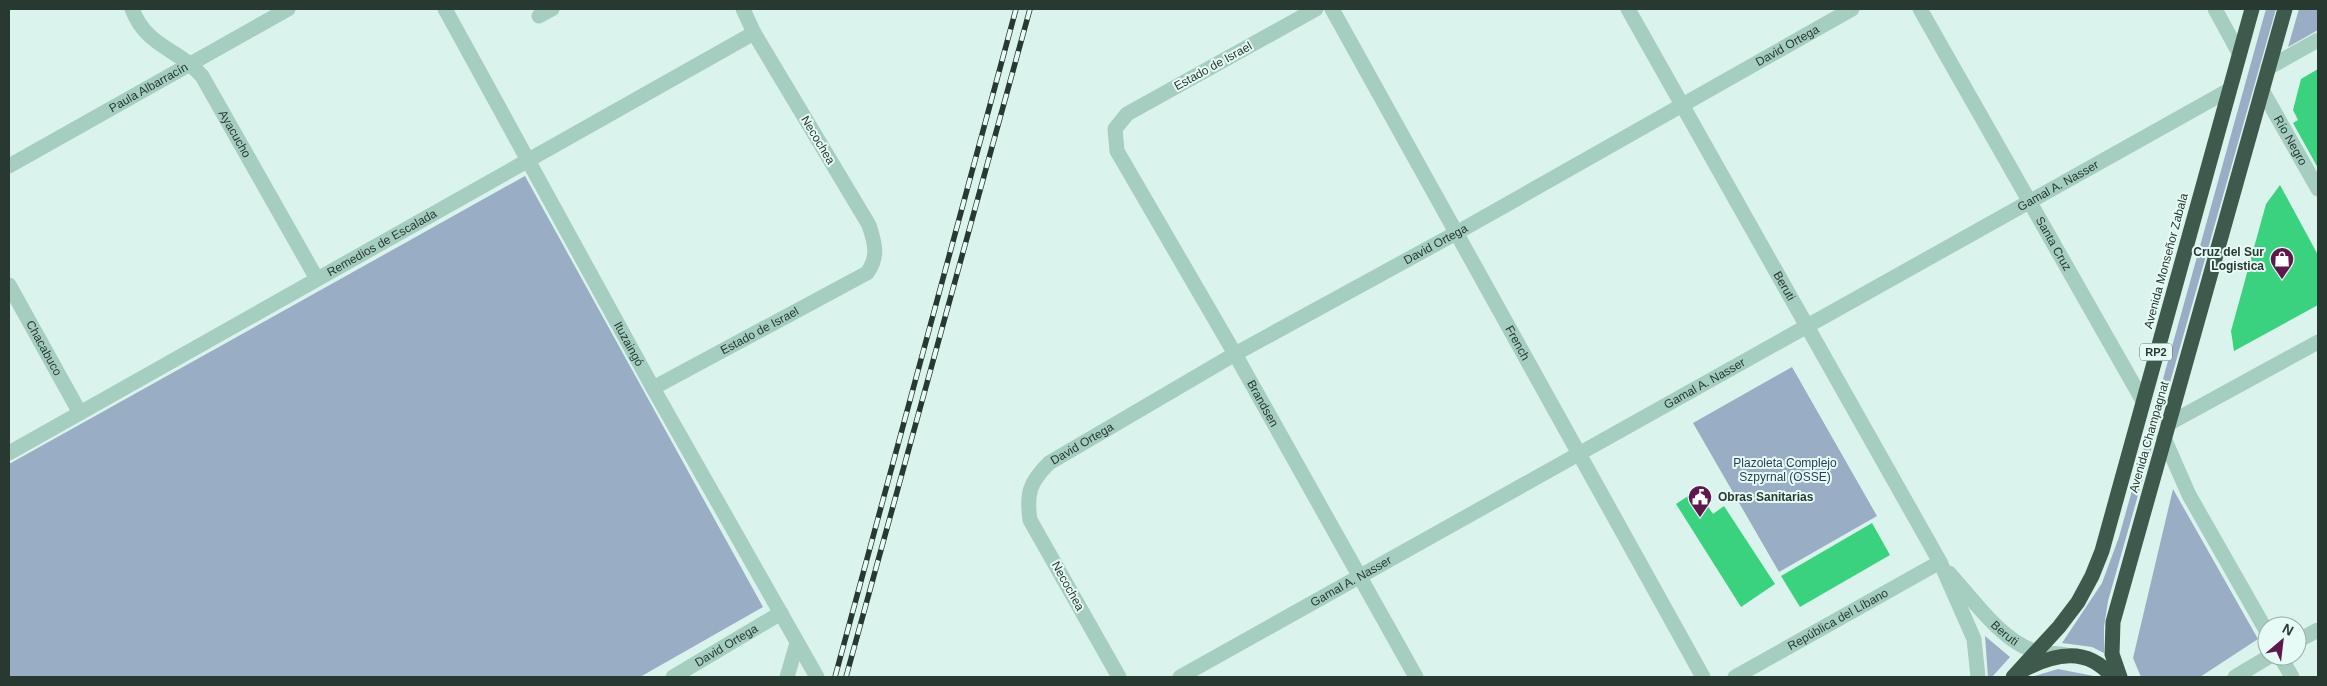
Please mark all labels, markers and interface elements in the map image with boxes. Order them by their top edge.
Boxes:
street label: David Ortega [1753,22,1822,69]
street label: Estado de Israel [1172,39,1254,93]
street label: Paula Albarracín [107,60,190,115]
street label: Ayacucho [216,108,254,160]
street label: Necochea [798,113,838,167]
street label: Río Negro [2271,113,2310,168]
street label: Gamal A. Nasser [2015,157,2101,214]
street label: Avenida Monseñor Zabala [2141,191,2191,330]
street label: Remedios de Escalada [325,206,439,279]
street label: Santa Cruz [2033,214,2074,273]
street label: David Ortega [1401,221,1470,267]
place label: Cruz del Sur Logistica [2193,245,2264,273]
shop icon: Cruz del Sur Logistica [2269,246,2295,280]
street label: Beruti [1770,269,1798,303]
street label: Estado de Israel [718,304,801,357]
street label: Chacabuco [23,318,65,378]
street label: Ituzaingó [611,319,647,369]
street label: French [1502,323,1533,363]
road number: RP2 [2140,344,2172,361]
street label: Gamal A. Nasser [1661,355,1748,412]
street label: Brandsen [1244,378,1281,429]
street label: Avenida Champagnat [2126,379,2172,494]
street label: David Ortega [1048,420,1116,468]
park label: Plazoleta Complejo Szpyrnal (OSSE) [1733,456,1837,484]
public building icon: Obras Sanitarias [1687,484,1713,518]
place label: Obras Sanitarias [1718,490,1814,504]
street label: Gamal A. Nasser [1308,553,1394,610]
street label: Necochea [1049,559,1087,613]
street label: República del Líbano [1785,585,1891,653]
north arrow [2257,616,2307,666]
street label: Beruti [1988,618,2021,649]
text: N [2280,620,2296,639]
street label: David Ortega [692,621,761,669]

